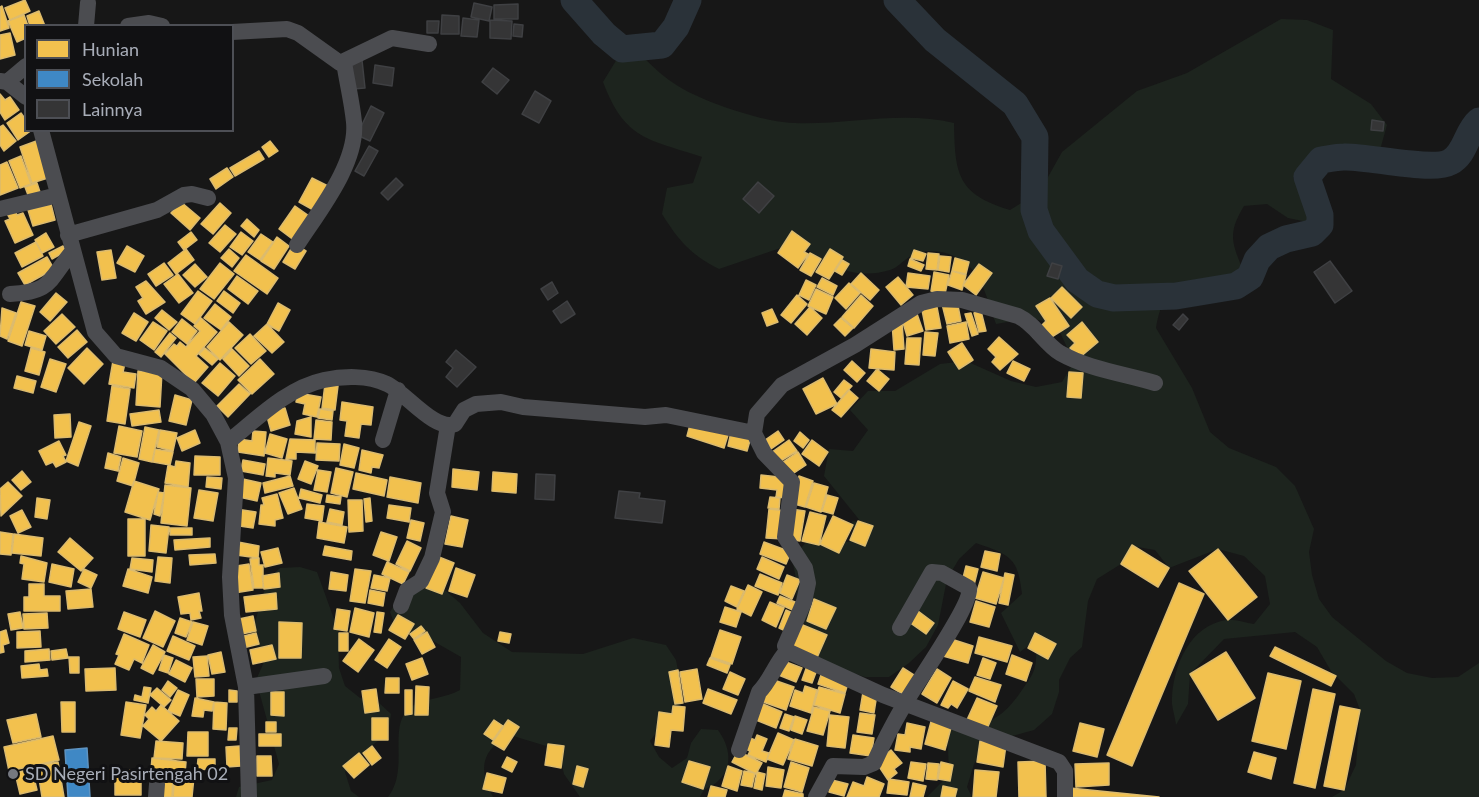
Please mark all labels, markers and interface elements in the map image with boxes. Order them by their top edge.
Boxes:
legend [24,24,234,132]
text: Hunian [82,38,139,60]
text: Sekolah [82,68,143,90]
text: Lainnya [82,98,142,120]
place label: SD Negeri Pasirtengah 02 [25,763,228,785]
marker: SD Negeri Pasirtengah 02 [6,767,20,781]

